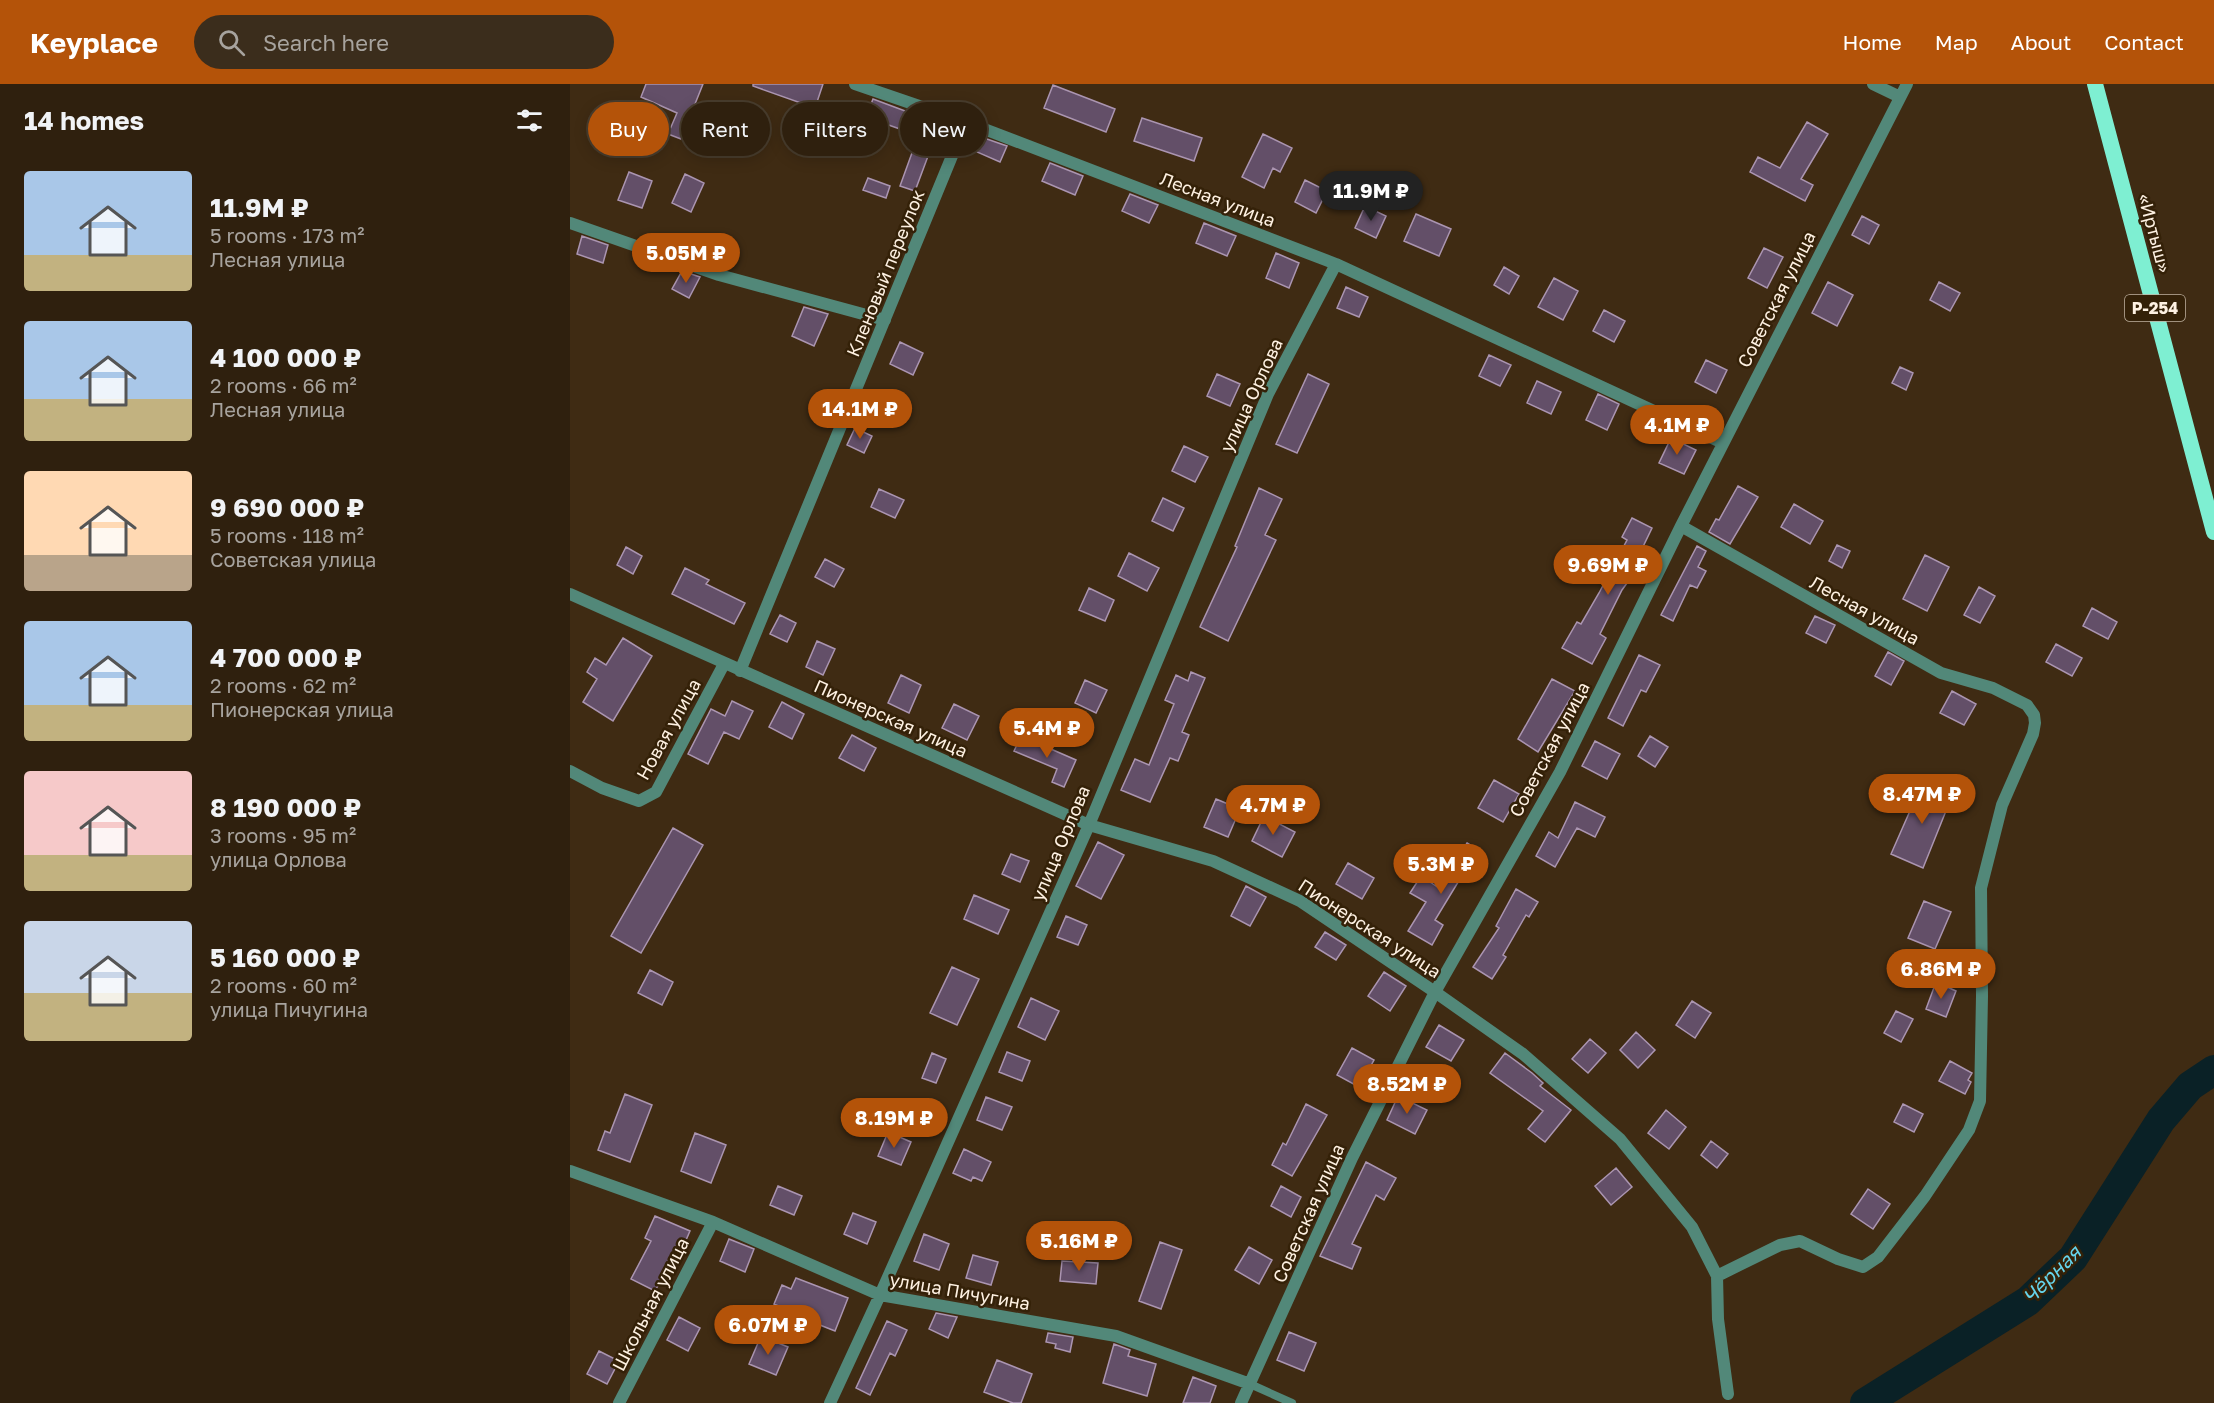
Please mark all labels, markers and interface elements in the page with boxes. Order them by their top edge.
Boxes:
search box [194,15,614,69]
text: Keyplace [30,26,158,59]
icon: search [215,26,248,59]
text: Search here [263,29,389,56]
text: Home [1842,29,1902,55]
text: Map [1935,29,1978,55]
text: About [2011,29,2071,55]
text: Contact [2104,29,2184,55]
chip: Buy [588,102,669,156]
chip: Rent [681,102,770,156]
chip: Filters [782,102,888,156]
chip: New [900,102,987,156]
icon: filters [513,104,546,137]
text: 14 homes [24,105,144,136]
street label: Лесная улица [1157,167,1279,231]
pin: 11.9M ₽ [1316,171,1426,222]
text: 11.9M ₽ [1333,178,1409,202]
street label: Кленовый переулок [841,186,929,360]
street label: «Иртыш» [2134,191,2176,275]
text: 11.9M ₽ [210,192,309,223]
icon: home [72,195,144,267]
text: 5 rooms · 173 m² [210,223,364,247]
street label: Советская улица [1732,227,1820,371]
pin: 5.05M ₽ [631,233,741,284]
text: 5.05M ₽ [646,240,726,264]
text: Лесная улица [210,247,345,271]
road number: Р-254 [2125,295,2185,321]
street label: улица Орлова [1215,335,1287,455]
text: 4 100 000 ₽ [210,342,361,373]
icon: home [72,345,144,417]
text: 2 rooms · 66 m² [210,373,357,397]
pin: 14.1M ₽ [805,389,915,440]
text: 14.1M ₽ [822,396,898,420]
text: Лесная улица [210,397,345,421]
pin: 4.1M ₽ [1628,405,1726,456]
text: 4.1M ₽ [1644,412,1710,436]
text: 9 690 000 ₽ [210,492,364,523]
icon: home [72,495,144,567]
text: 5 rooms · 118 m² [210,523,364,547]
pin: 9.69M ₽ [1553,545,1663,596]
text: Советская улица [210,547,376,571]
text: 9.69M ₽ [1568,552,1648,576]
street label: Лесная улица [1806,571,1924,649]
text: 4 700 000 ₽ [210,642,362,673]
icon: home [72,645,144,717]
text: 2 rooms · 62 m² [210,673,356,697]
street label: Пионерская улица [811,674,971,762]
street label: Новая улица [631,675,705,783]
street label: Советская улица [1504,678,1594,820]
text: Пионерская улица [210,697,394,721]
pin: 5.4M ₽ [998,708,1096,759]
text: 5.4M ₽ [1013,715,1081,739]
pin: 8.47M ₽ [1867,774,1977,825]
text: 8.47M ₽ [1883,781,1961,805]
street label: улица Орлова [1026,782,1094,904]
pin: 4.7M ₽ [1224,785,1322,836]
text: 8 190 000 ₽ [210,792,361,823]
text: 4.7M ₽ [1240,792,1306,816]
icon: home [72,795,144,867]
text: 3 rooms · 95 m² [210,823,356,847]
pin: 5.3M ₽ [1392,844,1490,895]
text: улица Орлова [210,847,347,871]
text: 5.3M ₽ [1407,851,1475,875]
street label: Пионерская улица [1295,874,1445,982]
text: 5 160 000 ₽ [210,942,360,973]
icon: home [72,945,144,1017]
pin: 6.86M ₽ [1886,949,1996,1000]
text: 6.86M ₽ [1901,956,1981,980]
text: 2 rooms · 60 m² [210,973,357,997]
text: улица Пичугина [210,997,368,1021]
pin: 8.52M ₽ [1352,1064,1462,1115]
text: 8.52M ₽ [1367,1071,1447,1095]
pin: 8.19M ₽ [839,1098,949,1149]
text: 8.19M ₽ [855,1105,933,1129]
street label: Советская улица [1267,1140,1349,1286]
pin: 5.16M ₽ [1024,1221,1134,1272]
text: 5.16M ₽ [1040,1228,1118,1252]
street label: Школьная улица [607,1234,693,1374]
water label: Чёрная [2017,1239,2086,1308]
street label: улица Пичугина [888,1268,1032,1314]
pin: 6.07M ₽ [713,1305,823,1356]
text: 6.07M ₽ [728,1312,808,1336]

